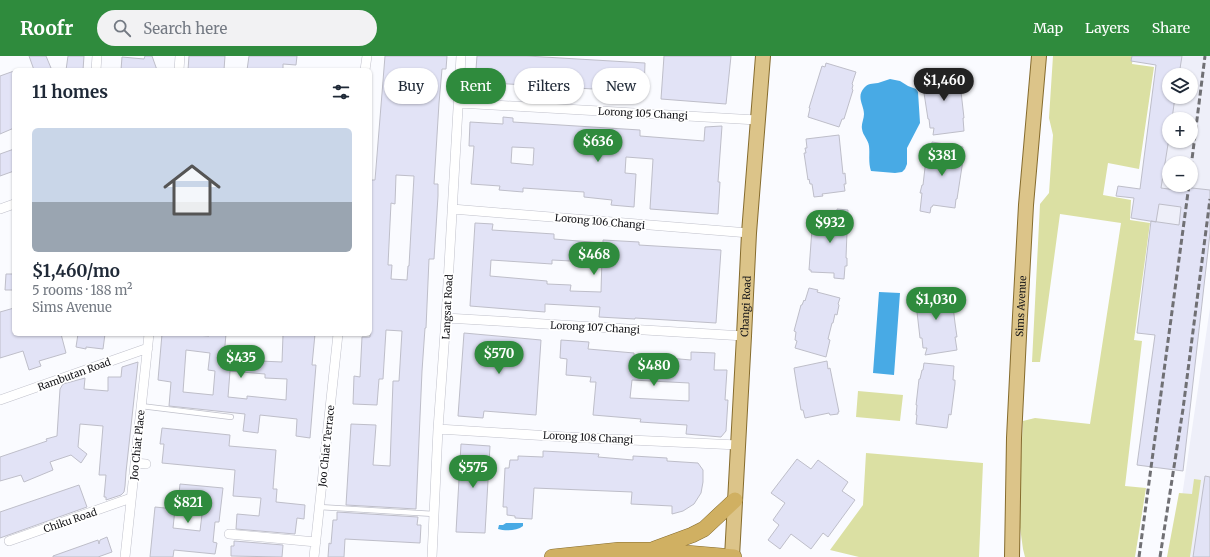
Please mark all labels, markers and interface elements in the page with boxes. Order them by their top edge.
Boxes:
search box [97,10,377,46]
text: Roofr [20,16,73,40]
icon: search [111,17,133,39]
text: Search here [143,19,227,38]
text: Map [1033,19,1063,37]
text: Layers [1085,19,1130,37]
text: Share [1152,19,1190,37]
chip: Buy [384,68,438,104]
chip: Rent [446,68,506,104]
chip: Filters [514,68,584,104]
chip: New [592,68,650,104]
pin: $1,460 [911,68,977,102]
map controls [1162,68,1198,192]
button: layers [1162,68,1198,104]
text: $1,460 [923,72,965,89]
text: 11 homes [32,81,108,103]
icon: filters [330,81,352,103]
street label: Lorong 105 Changi [598,105,688,122]
button: + [1162,112,1198,148]
pin: $636 [574,129,622,163]
text: $636 [582,133,614,150]
pin: $381 [918,143,966,177]
text: $381 [927,147,957,164]
icon: home [156,154,228,226]
button: − [1162,156,1198,192]
pin: $932 [806,210,854,244]
street label: Lorong 106 Changi [554,211,646,232]
text: $932 [815,214,845,231]
pin: $468 [570,242,618,276]
text: $468 [578,246,610,263]
text: $1,460/mo [32,260,120,282]
street label: Langsat Road [439,274,456,340]
street label: Sims Avenue [1013,275,1029,337]
street label: Changi Road [738,276,754,337]
text: 5 rooms · 188 m² [32,282,132,299]
pin: $1,030 [903,287,969,321]
text: $1,030 [915,291,957,308]
text: Sims Avenue [32,299,112,316]
street label: Lorong 107 Changi [550,319,640,336]
pin: $570 [475,341,523,375]
pin: $435 [217,345,265,379]
text: $570 [484,345,514,362]
text: $435 [226,349,256,366]
pin: $480 [630,353,678,387]
street label: Rambutan Road [36,355,113,394]
text: $480 [637,357,671,374]
street label: Joo Chiat Terrace [316,405,337,488]
street label: Joo Chiat Place [127,409,148,482]
street label: Lorong 108 Changi [543,429,633,446]
pin: $575 [449,455,497,489]
text: $575 [458,459,488,476]
pin: $821 [164,490,212,524]
text: $821 [173,494,203,511]
street label: Chiku Road [42,505,99,536]

